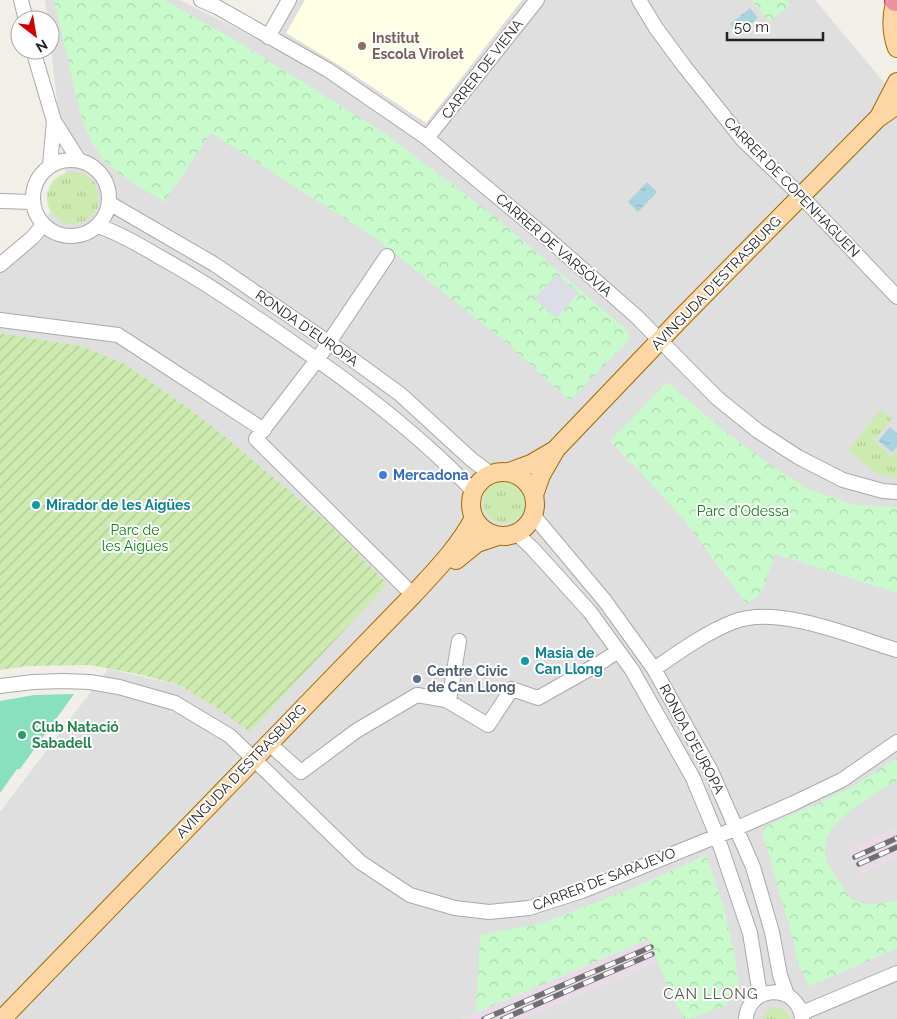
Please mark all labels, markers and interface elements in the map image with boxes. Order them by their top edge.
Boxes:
north arrow [10,10,60,60]
scale bar [727,10,823,42]
street label: CARRER DE VIENA [438,16,526,122]
text: 50 m [734,18,769,36]
place label: Institut Escola Virolet [372,30,465,62]
text: N [33,37,50,56]
marker: Institut Escola Virolet [356,40,368,52]
street label: CARRER DE COPENHAGUEN [721,114,863,260]
street label: CARRER DE VARSÒVIA [493,190,616,300]
street label: AVINGUDA D'ESTRASBURG [648,213,784,353]
street label: RONDA D'EUROPA [253,287,362,370]
place label: Mercadona [393,467,469,483]
marker: Mercadona [377,469,389,481]
place label: Mirador de les Aigües [46,497,190,513]
marker: Mirador de les Aigües [30,499,42,511]
park label: Parc d'Odessa [697,503,789,519]
park label: Parc de les Aigües [102,522,168,554]
place label: Masia de Can Llong [535,645,603,677]
marker: Masia de Can Llong [519,655,531,667]
place label: Centre Civic de Can Llong [427,663,516,695]
marker: Centre Civic de Can Llong [411,673,423,685]
street label: RONDA D'EUROPA [656,682,728,797]
street label: AVINGUDA D'ESTRASBURG [173,701,309,841]
place label: Club Natació Sabadell [32,719,119,751]
marker: Club Natació Sabadell [16,729,28,741]
street label: CARRER DE SARAJEVO [530,844,678,914]
district label: CAN LLONG [663,985,759,1003]

